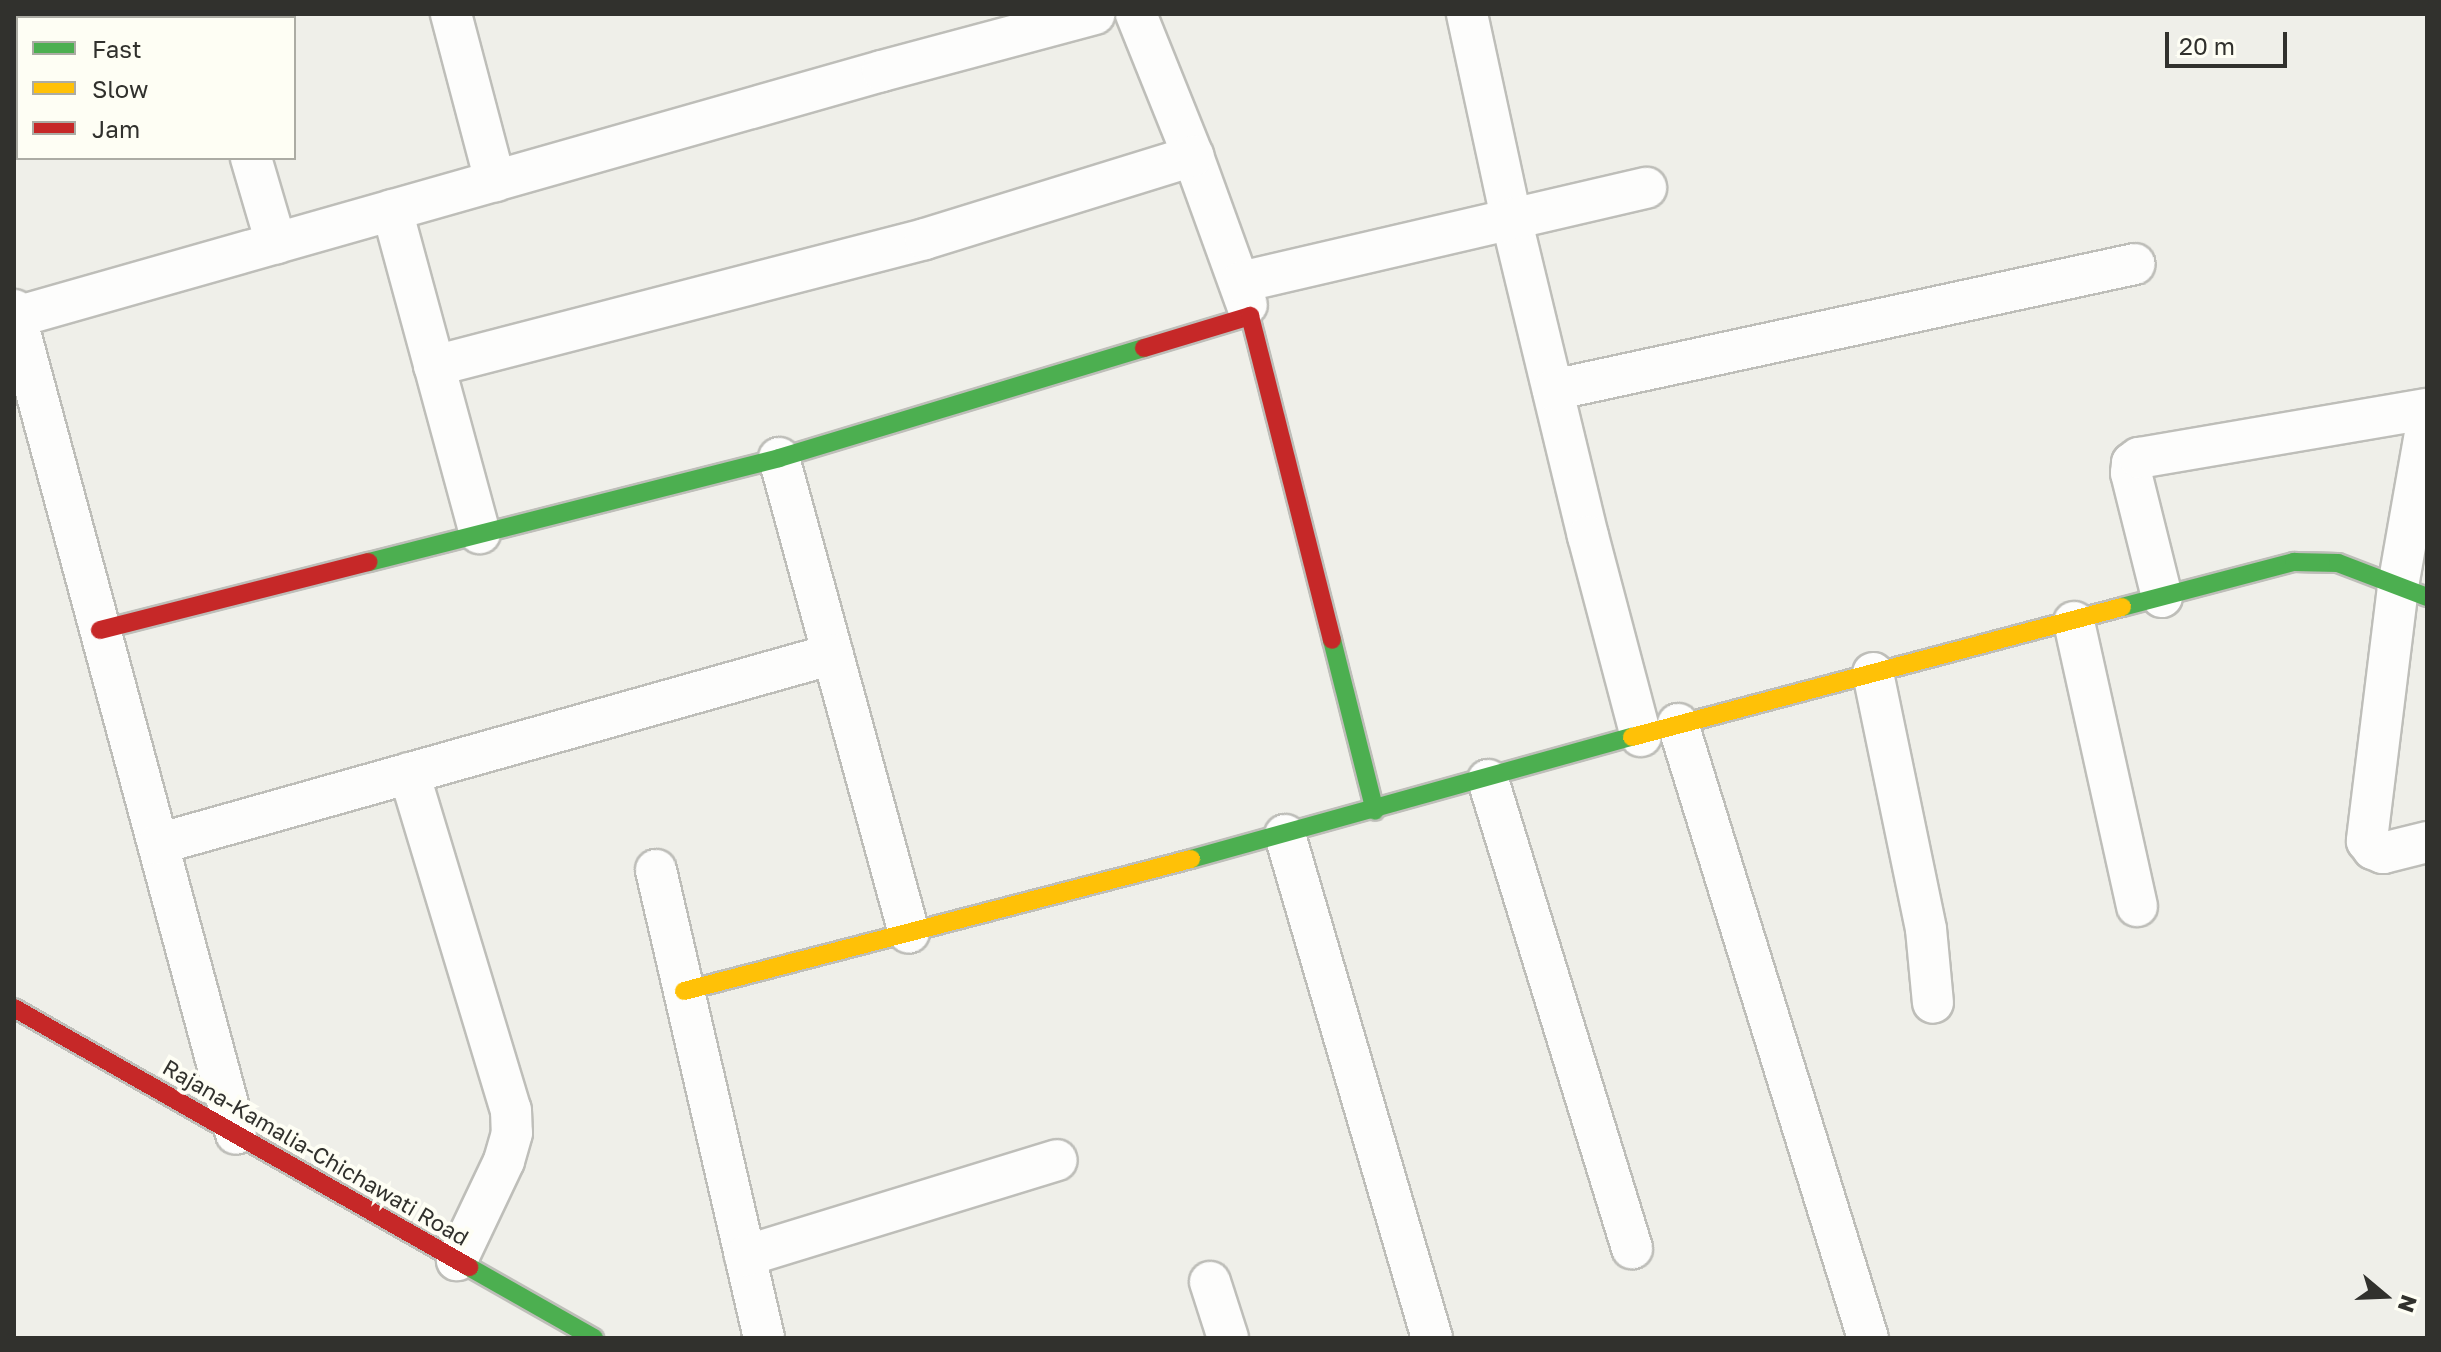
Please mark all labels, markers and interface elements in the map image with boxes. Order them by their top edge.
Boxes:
legend [16,16,296,160]
scale bar [2169,16,2291,66]
text: 20 m [2179,31,2235,60]
text: Fast [92,34,142,63]
text: Slow [92,74,148,103]
text: Jam [92,114,140,143]
street label: Rajana-Kamalia-Chichawati Road [158,1053,474,1251]
north arrow [2345,1256,2425,1336]
text: N [2393,1292,2424,1316]

